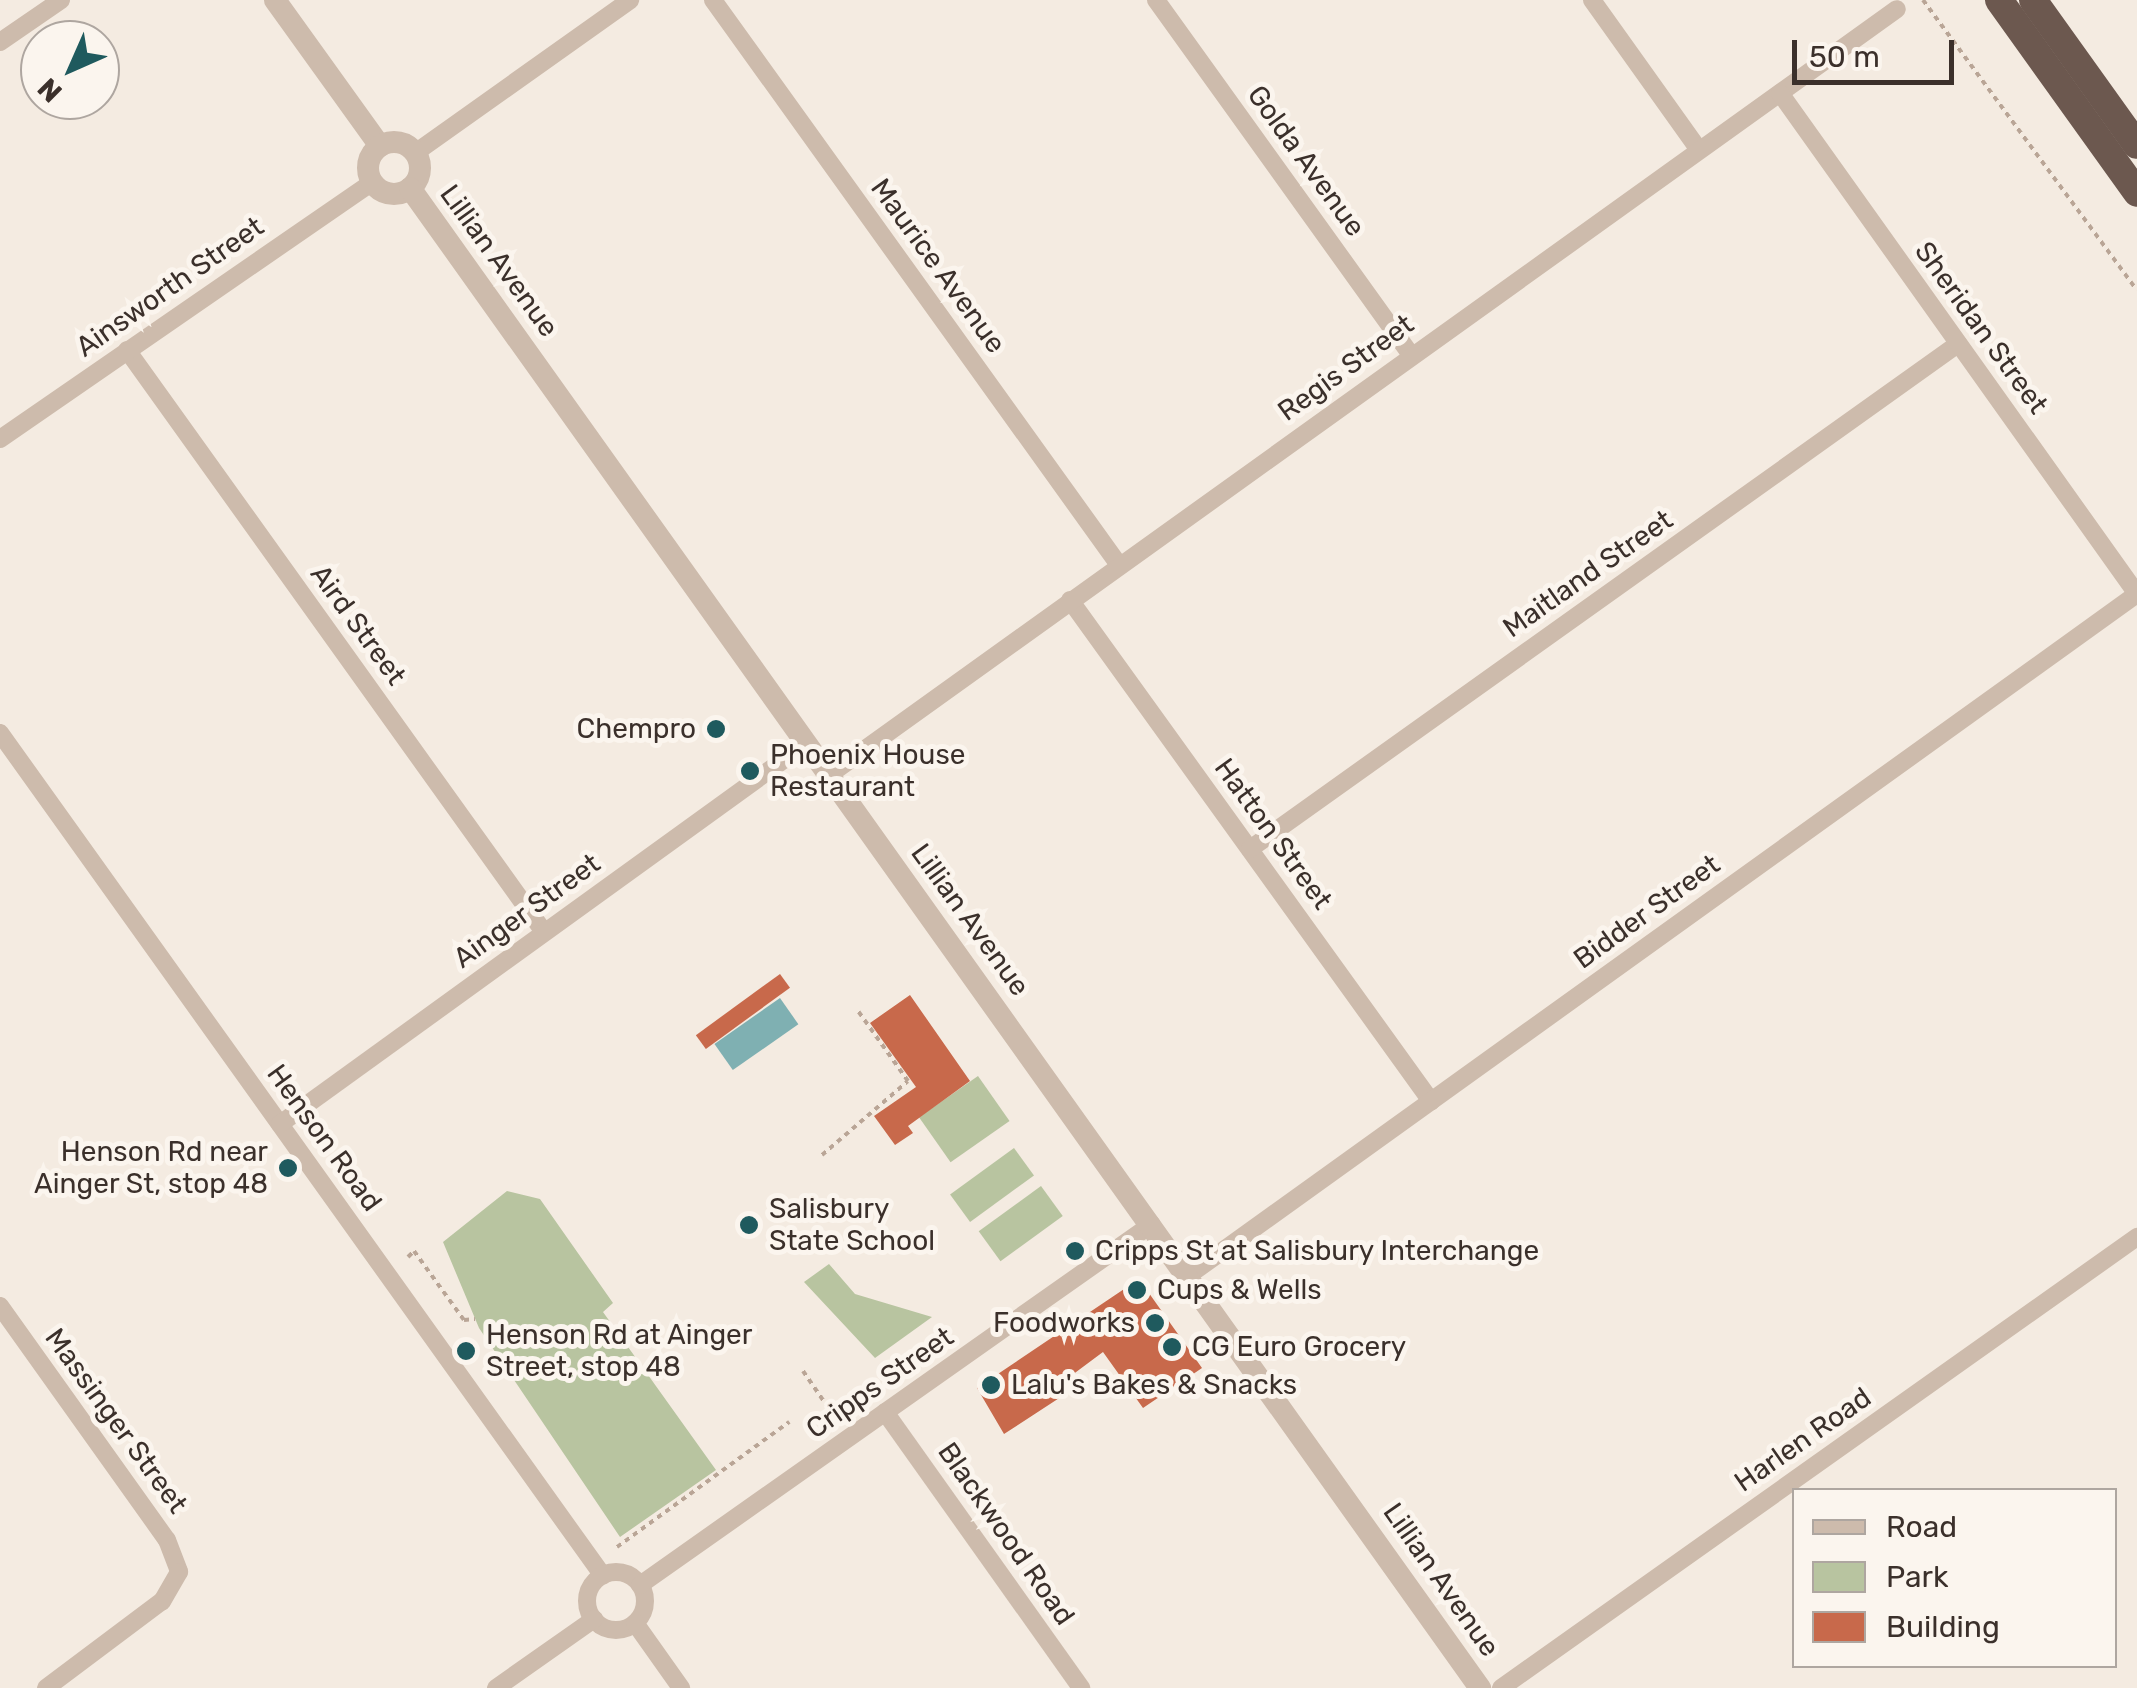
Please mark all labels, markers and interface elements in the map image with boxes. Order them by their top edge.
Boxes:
north arrow [20,20,120,120]
scale bar [1797,20,1960,82]
text: 50 m [1809,39,1880,75]
text: N [31,71,69,109]
street label: Golda Avenue [1240,79,1372,243]
street label: Maurice Avenue [863,172,1013,360]
street label: Lillian Avenue [432,178,566,344]
street label: Ainsworth Street [70,210,270,364]
street label: Sheridan Street [1907,235,2055,421]
street label: Regis Street [1272,308,1420,428]
street label: Maitland Street [1497,503,1679,645]
street label: Aird Street [303,558,413,692]
place label: Chempro [577,712,696,746]
marker: Chempro [705,718,727,740]
place label: Phoenix House Restaurant [770,738,965,804]
street label: Hatton Street [1207,752,1339,916]
marker: Phoenix House Restaurant [739,760,761,782]
street label: Lillian Avenue [903,837,1037,1003]
street label: Ainger Street [447,846,607,976]
street label: Bidder Street [1567,848,1727,976]
street label: Henson Road [260,1058,388,1218]
place label: Henson Rd near Ainger St, stop 48 [33,1135,268,1201]
marker: Henson Rd near Ainger St, stop 48 [277,1157,299,1179]
place label: Salisbury State School [769,1192,935,1258]
marker: Salisbury State School [738,1214,760,1236]
place label: Cripps St at Salisbury Interchange [1095,1234,1540,1268]
marker: Cripps St at Salisbury Interchange [1064,1240,1086,1262]
place label: Cups & Wells [1157,1273,1322,1307]
marker: Cups & Wells [1126,1279,1148,1301]
place label: Foodworks [993,1306,1135,1340]
marker: Foodworks [1144,1312,1166,1334]
place label: Henson Rd at Ainger Street, stop 48 [486,1318,753,1384]
street label: Cripps Street [800,1320,960,1446]
street label: Massinger Street [38,1322,194,1520]
place label: CG Euro Grocery [1192,1330,1406,1364]
marker: CG Euro Grocery [1161,1336,1183,1358]
marker: Henson Rd at Ainger Street, stop 48 [455,1340,477,1362]
place label: Lalu's Bakes & Snacks [1011,1368,1297,1402]
marker: Lalu's Bakes & Snacks [980,1374,1002,1396]
street label: Harlen Road [1728,1381,1878,1499]
street label: Blackwood Road [931,1436,1081,1632]
legend [1792,1488,2117,1668]
street label: Lillian Avenue [1376,1497,1506,1663]
text: Road [1886,1509,1957,1545]
text: Park [1886,1559,1948,1595]
text: Building [1886,1609,2000,1645]

